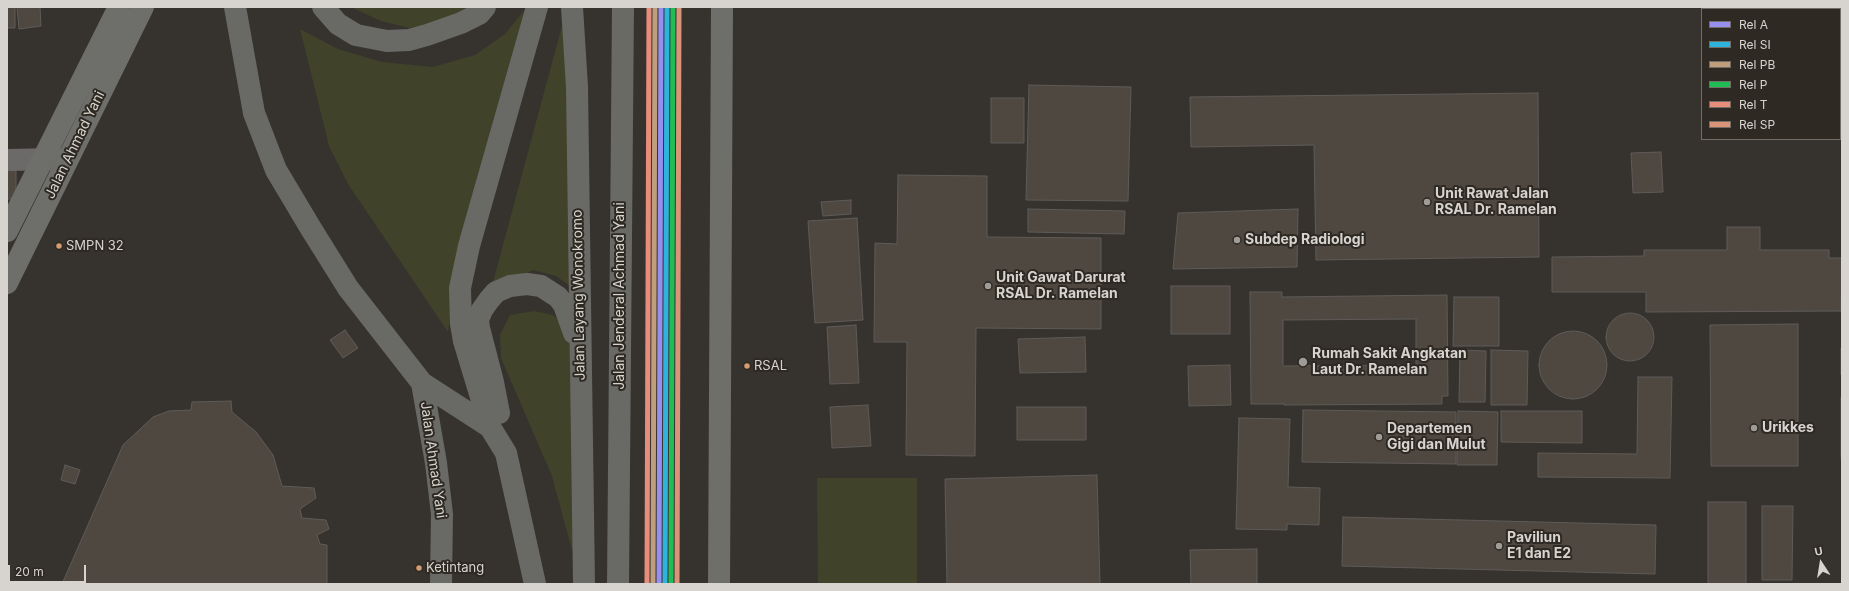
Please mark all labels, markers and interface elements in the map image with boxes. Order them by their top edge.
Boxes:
legend [1701,8,1841,140]
text: Rel A [1739,17,1768,32]
text: Rel SI [1739,37,1771,52]
text: Rel PB [1739,57,1775,72]
text: Rel P [1739,77,1768,92]
street label: Jalan Ahmad Yani [42,88,108,202]
text: Rel T [1739,97,1768,112]
text: Rel SP [1739,117,1775,132]
place label: Unit Rawat Jalan RSAL Dr. Ramelan [1435,186,1557,218]
marker: Unit Rawat Jalan RSAL Dr. Ramelan [1422,197,1432,207]
street label: Jalan Jenderal Achmad Yani [612,202,628,390]
street label: Jalan Layang Wonokromo [569,209,589,381]
place label: Subdep Radiologi [1245,232,1364,248]
marker: Subdep Radiologi [1232,235,1242,245]
place label: SMPN 32 [66,238,124,254]
marker: SMPN 32 [54,241,64,251]
place label: Unit Gawat Darurat RSAL Dr. Ramelan [996,270,1126,302]
marker: Unit Gawat Darurat RSAL Dr. Ramelan [983,281,993,291]
place label: Rumah Sakit Angkatan Laut Dr. Ramelan [1312,346,1467,378]
marker: Rumah Sakit Angkatan Laut Dr. Ramelan [1297,356,1309,368]
place label: RSAL [754,358,787,374]
marker: RSAL [742,361,752,371]
street label: Jalan Ahmad Yani [416,400,450,520]
place label: Urikkes [1762,420,1814,436]
place label: Departemen Gigi dan Mulut [1387,421,1486,454]
marker: Urikkes [1749,423,1759,433]
marker: Departemen Gigi dan Mulut [1374,432,1384,442]
place label: Paviliun E1 dan E2 [1507,530,1571,562]
marker: Paviliun E1 dan E2 [1494,541,1504,551]
north arrow [1801,543,1841,583]
text: U [1813,544,1824,559]
scale bar [10,557,88,583]
place label: Ketintang [426,560,484,576]
marker: Ketintang [414,563,424,573]
text: 20 m [15,564,44,579]

